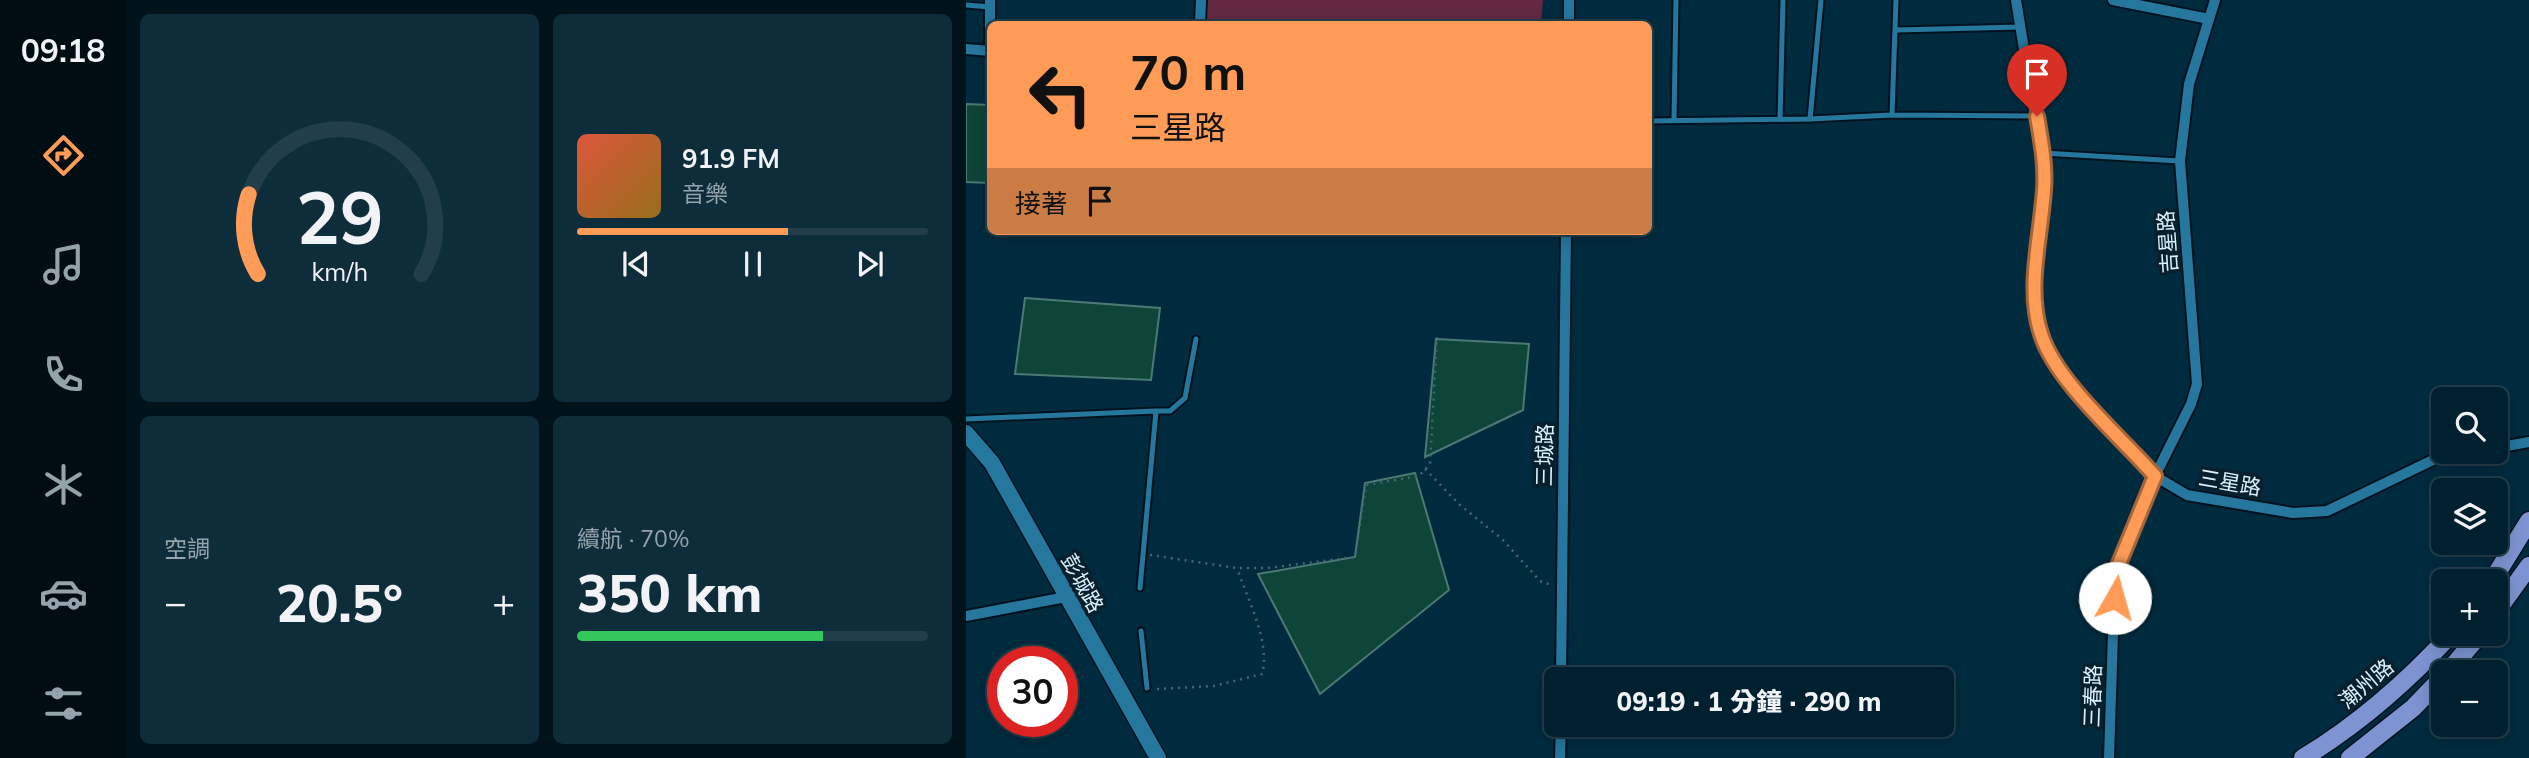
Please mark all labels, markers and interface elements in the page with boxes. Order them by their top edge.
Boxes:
text: 09:18 [21,30,105,70]
text: 70 m [1130,41,1246,102]
pin [2007,44,2067,116]
icon: left [1015,49,1106,140]
icon: arrive [2018,55,2056,93]
text: 三星路 [1130,107,1226,147]
icon: directions [39,131,88,180]
text: 91.9 FM [682,142,780,175]
text: 29 [296,172,383,263]
text: 音樂 [682,179,728,208]
icon: arrive [1081,182,1119,220]
text: 接著 [1015,187,1067,220]
street label: 吉星路 [2152,210,2182,274]
icon: music [39,240,88,289]
icon: previous [617,245,655,283]
icon: pause [734,245,772,283]
icon: next [851,245,889,283]
text: km/h [311,256,368,287]
icon: phone [39,350,88,399]
map controls [2431,387,2508,737]
button: search [2431,387,2508,464]
street label: 三城路 [1530,423,1558,487]
icon: climate [39,460,88,509]
street label: 三星路 [2197,464,2263,500]
button: layers [2431,478,2508,555]
text: 續航 · 70% [577,524,689,553]
text: 空調 [164,534,210,563]
street label: 彭城路 [1056,549,1110,617]
text: 350 km [577,560,762,625]
position arrow [2078,561,2152,635]
icon: car [39,569,88,618]
button: + [2431,569,2508,646]
text: 20.5° [276,570,403,635]
text: − [164,578,187,626]
text: + [492,578,515,626]
speed limit sign: 30 [987,646,1078,737]
street label: 潮州路 [2334,653,2398,713]
button: − [2431,660,2508,737]
street label: 三春路 [2078,664,2106,728]
icon: filters [39,679,88,728]
text: 09:19 · 1 分鐘 · 290 m [1617,685,1881,718]

